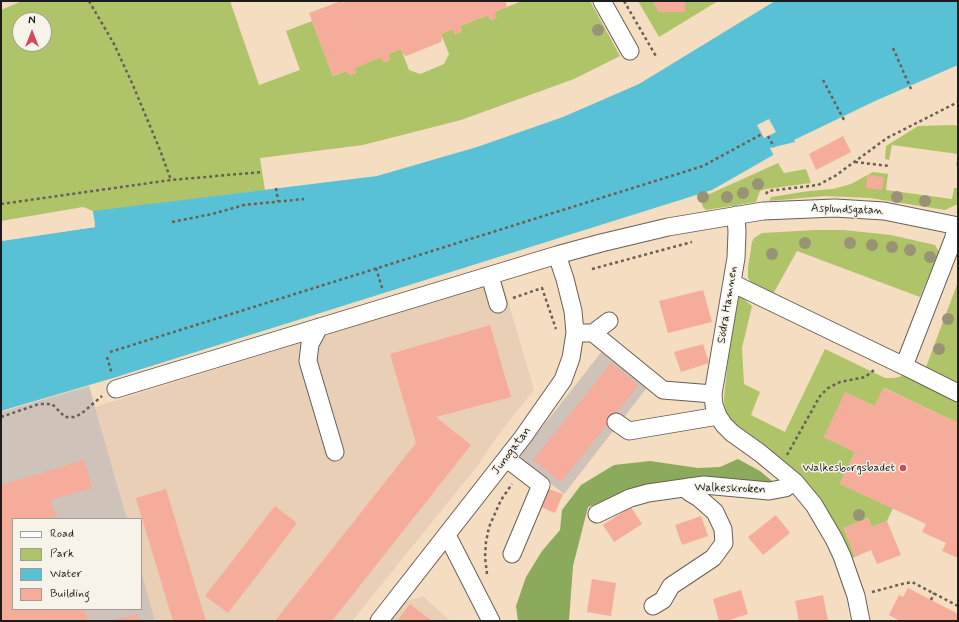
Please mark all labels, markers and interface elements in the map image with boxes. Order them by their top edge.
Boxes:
north arrow [12,12,52,52]
text: N [28,14,36,28]
street label: Asplundsgatan [811,202,883,218]
street label: Södra Hamnen [715,265,741,345]
street label: Junogatan [489,424,535,478]
place label: Walkesborgsbadet [802,461,895,475]
marker: Walkesborgsbadet [898,463,908,473]
street label: Walkeskroken [694,481,766,497]
legend [12,518,142,610]
text: Road [50,526,74,542]
text: Park [50,546,74,562]
text: Water [50,566,82,582]
text: Building [50,586,90,602]

